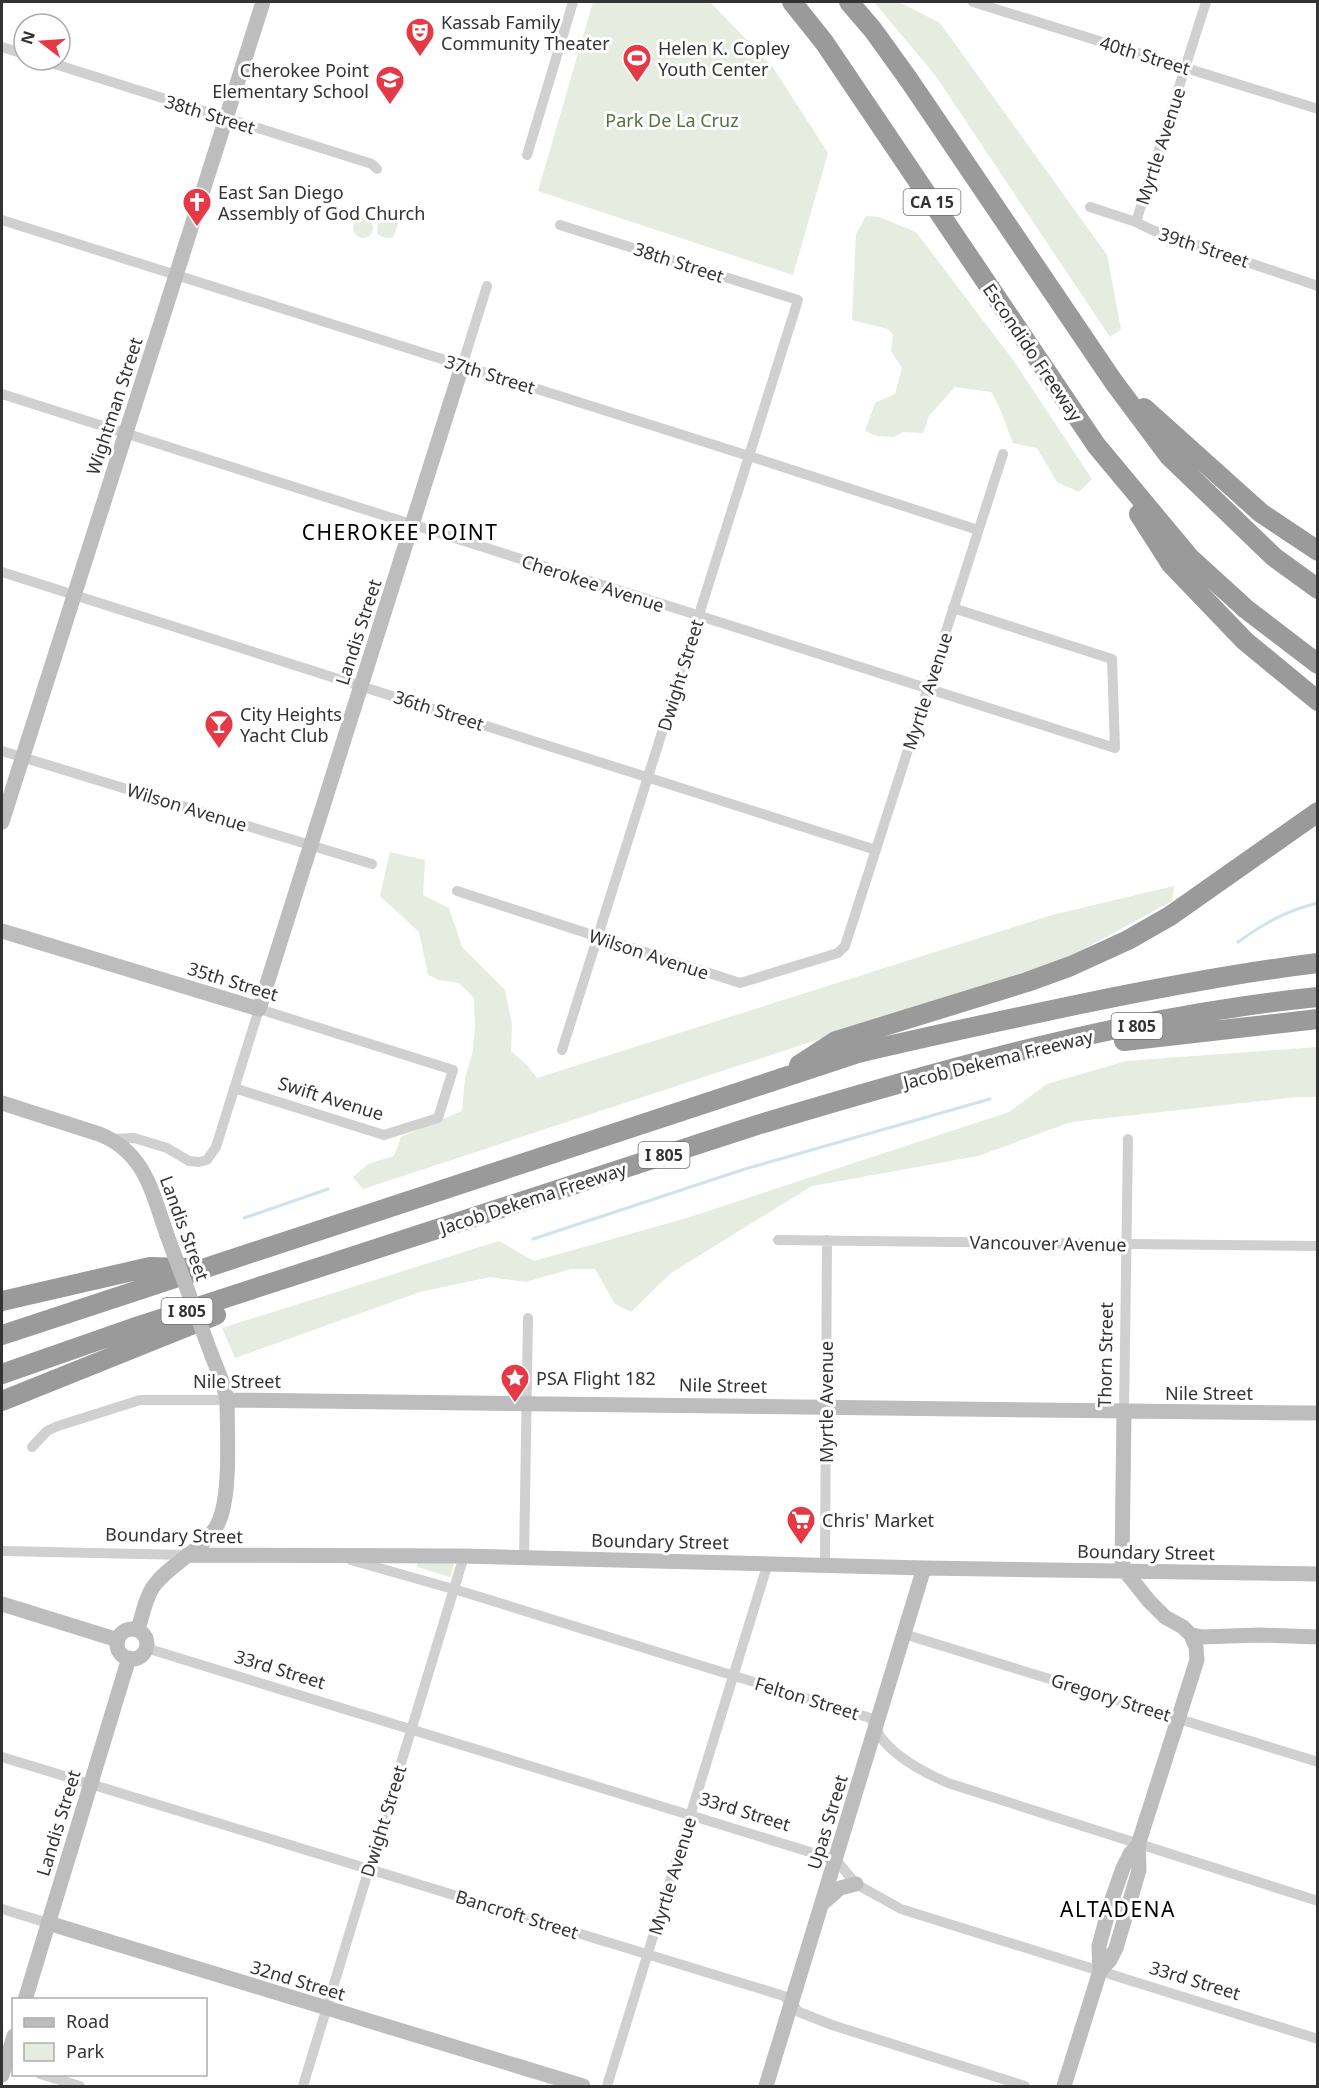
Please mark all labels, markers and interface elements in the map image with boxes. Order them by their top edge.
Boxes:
place label: Kassab Family Community Theater [441,10,610,55]
north arrow [12,12,72,72]
theatre icon: Kassab Family Community Theater [404,16,436,58]
text: N [15,28,40,47]
street label: 40th Street [1097,30,1194,80]
place label: Helen K. Copley Youth Center [658,36,791,81]
sports icon: Helen K. Copley Youth Center [621,42,653,84]
place label: Cherokee Point Elementary School [212,58,369,103]
school or university icon: Cherokee Point Elementary School [374,64,406,106]
street label: Myrtle Avenue [1130,84,1190,208]
street label: 38th Street [162,89,259,139]
park label: Park De La Cruz [605,108,739,132]
place label: East San Diego Assembly of God Church [218,180,425,225]
church icon: East San Diego Assembly of God Church [181,186,213,228]
road number: CA 15 [904,189,960,215]
street label: 39th Street [1156,221,1252,273]
street label: 38th Street [631,236,727,288]
street label: Escondido Freeway [978,278,1089,426]
street label: Wightman Street [80,334,148,478]
street label: 37th Street [442,349,539,399]
district label: CHEROKEE POINT [302,518,498,546]
street label: Cherokee Avenue [519,549,667,617]
street label: Landis Street [330,576,387,688]
street label: Dwight Street [652,616,709,734]
street label: Myrtle Avenue [897,629,957,753]
street label: 36th Street [391,684,487,736]
place label: City Heights Yacht Club [240,702,342,747]
bar icon: City Heights Yacht Club [203,708,235,750]
street label: Wilson Avenue [124,777,250,837]
street label: Wilson Avenue [586,923,712,985]
street label: 35th Street [185,956,282,1006]
road number: I 805 [1112,1013,1162,1039]
street label: Jacob Dekema Freeway [899,1024,1096,1095]
street label: Swift Avenue [275,1071,387,1125]
road number: I 805 [638,1142,690,1168]
street label: Jacob Dekema Freeway [435,1156,630,1240]
street label: Landis Street [155,1172,215,1284]
street label: Vancouver Avenue [969,1230,1127,1256]
road number: I 805 [162,1298,213,1324]
street label: Thorn Street [1092,1302,1118,1408]
street label: Myrtle Avenue [814,1341,838,1463]
place icon: PSA Flight 182 [499,1362,531,1404]
place label: PSA Flight 182 [536,1366,656,1390]
street label: Nile Street [193,1369,282,1393]
street label: Nile Street [679,1372,768,1398]
street label: Nile Street [1165,1381,1254,1405]
supermarket icon: Chris' Market [785,1504,817,1546]
place label: Chris' Market [822,1508,935,1532]
street label: Boundary Street [105,1522,243,1548]
street label: Boundary Street [591,1528,729,1554]
street label: Boundary Street [1077,1539,1215,1565]
street label: 33rd Street [232,1644,329,1694]
street label: Gregory Street [1048,1667,1174,1727]
street label: Felton Street [752,1671,862,1725]
street label: Dwight Street [355,1762,412,1880]
street label: Landis Street [30,1766,86,1879]
street label: Upas Street [801,1771,853,1872]
street label: 33rd Street [697,1786,794,1836]
street label: Myrtle Avenue [643,1814,701,1938]
street label: Bancroft Street [453,1884,582,1944]
district label: ALTADENA [1060,1895,1176,1923]
street label: 32nd Street [248,1954,349,2006]
street label: 33rd Street [1147,1955,1244,2005]
legend [12,1998,207,2076]
text: Road [66,2009,109,2033]
text: Park [66,2039,104,2063]

